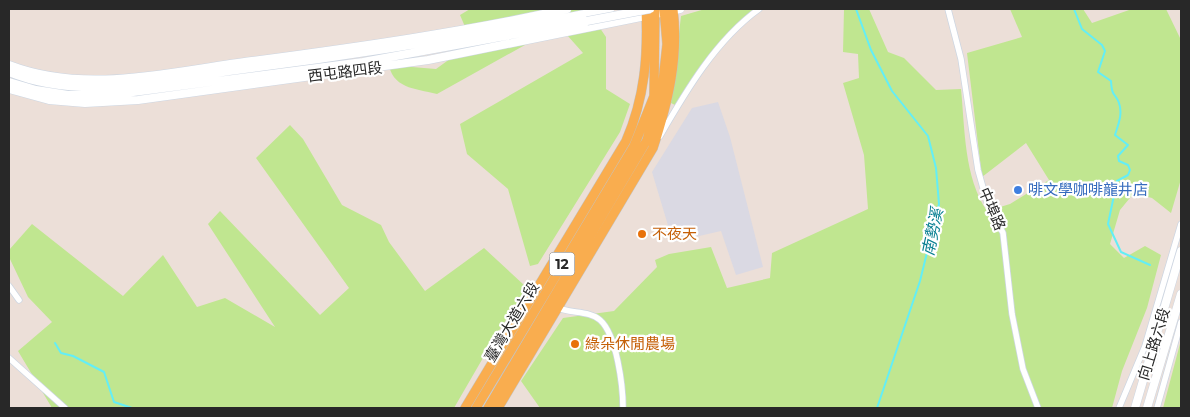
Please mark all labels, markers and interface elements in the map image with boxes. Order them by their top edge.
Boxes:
street label: 西屯路四段 [307,58,383,86]
place label: 啡文學咖啡龍井店 [1028,180,1148,199]
street label: 中埠路 [975,184,1010,233]
marker: 啡文學咖啡龍井店 [1012,184,1024,196]
water label: 南勢溪 [918,205,947,258]
place label: 不夜天 [652,224,697,243]
marker: 不夜天 [636,228,648,240]
road number: 12 [550,252,574,276]
street label: 臺灣大道六段 [480,278,543,365]
street label: 向上路六段 [1133,305,1174,383]
place label: 綠朵休閒農場 [585,334,675,353]
marker: 綠朵休閒農場 [569,338,581,350]

